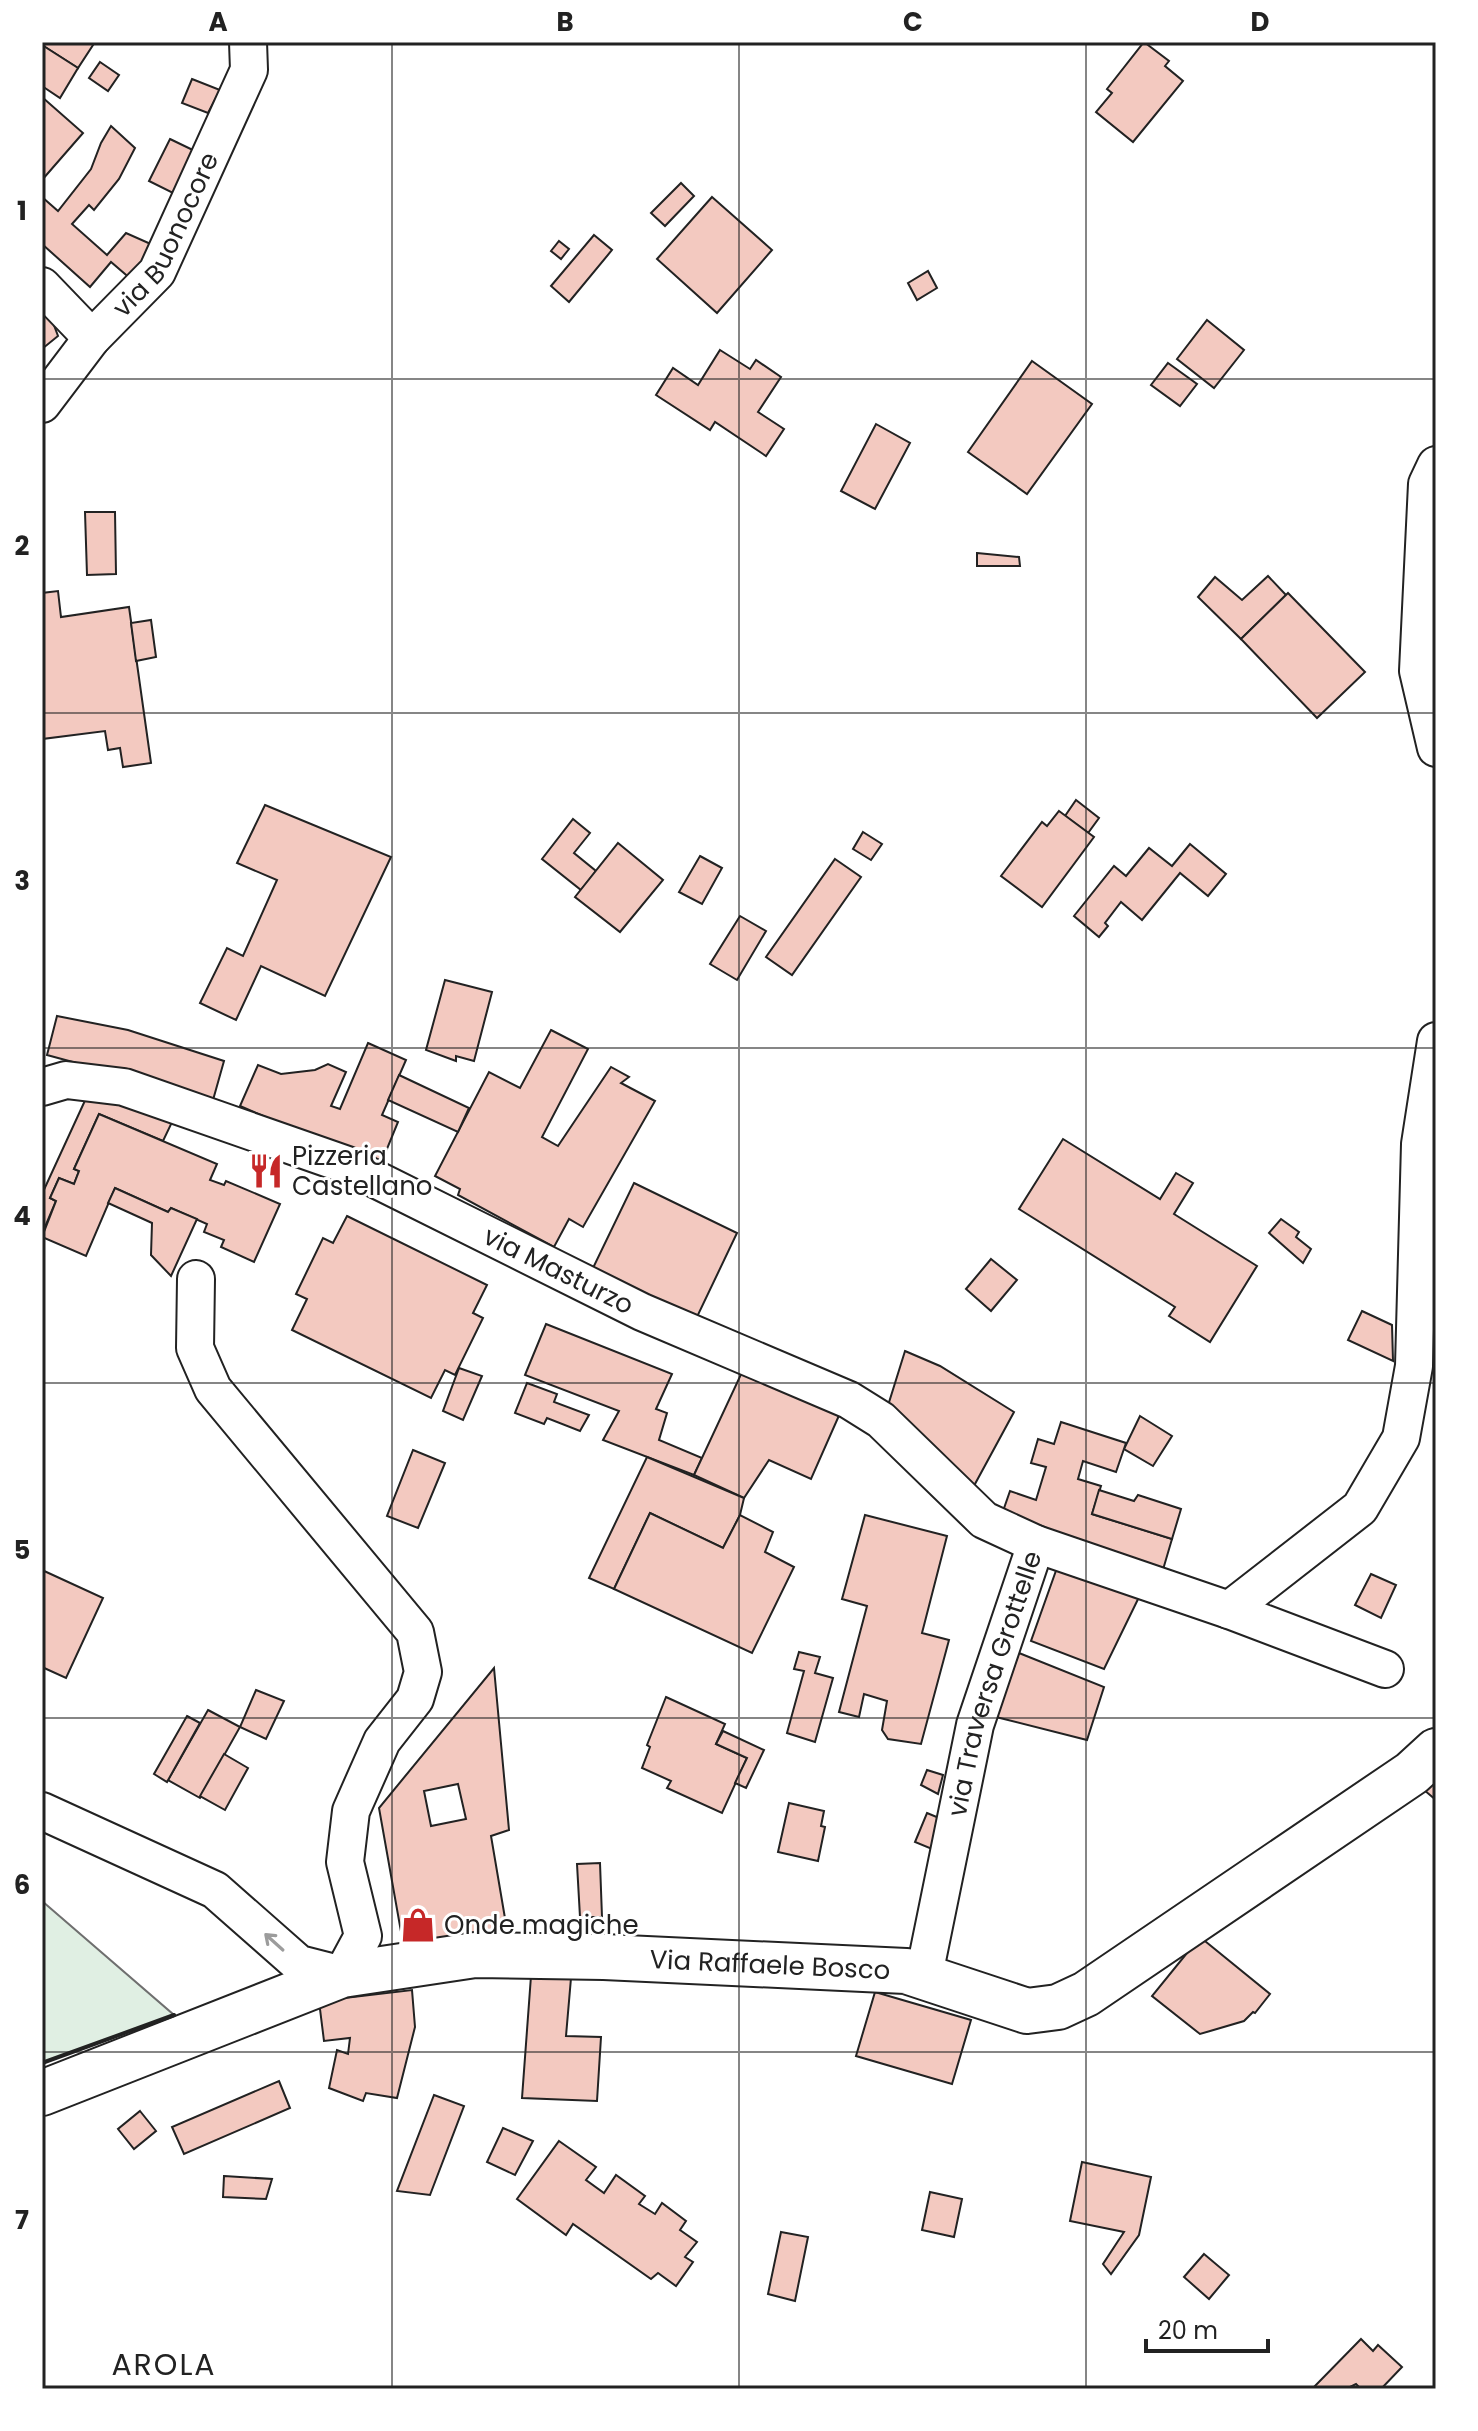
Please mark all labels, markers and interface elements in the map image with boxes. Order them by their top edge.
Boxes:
text: A [208,4,228,40]
text: B [556,4,574,40]
text: C [903,4,923,40]
text: D [1251,4,1270,40]
street label: via Buonocore [104,146,227,325]
text: 1 [17,193,27,229]
text: 2 [15,528,30,564]
text: 3 [14,863,30,899]
place label: Pizzeria Castellano [292,1138,432,1204]
restaurant icon: Pizzeria Castellano [247,1152,285,1190]
text: 4 [13,1198,31,1234]
street label: via Masturzo [477,1218,640,1323]
text: 5 [14,1532,30,1568]
street label: via Traversa Grottelle [939,1546,1050,1820]
text: 6 [14,1867,30,1903]
shop icon: Onde magiche [399,1906,437,1944]
place label: Onde magiche [444,1907,639,1943]
one-way arrow [264,1933,284,1952]
street label: Via Raffaele Bosco [649,1941,891,1988]
text: 7 [15,2202,29,2238]
scale bar [1146,2303,1268,2353]
text: 20 m [1158,2314,1218,2347]
district label: AROLA [111,2343,217,2386]

